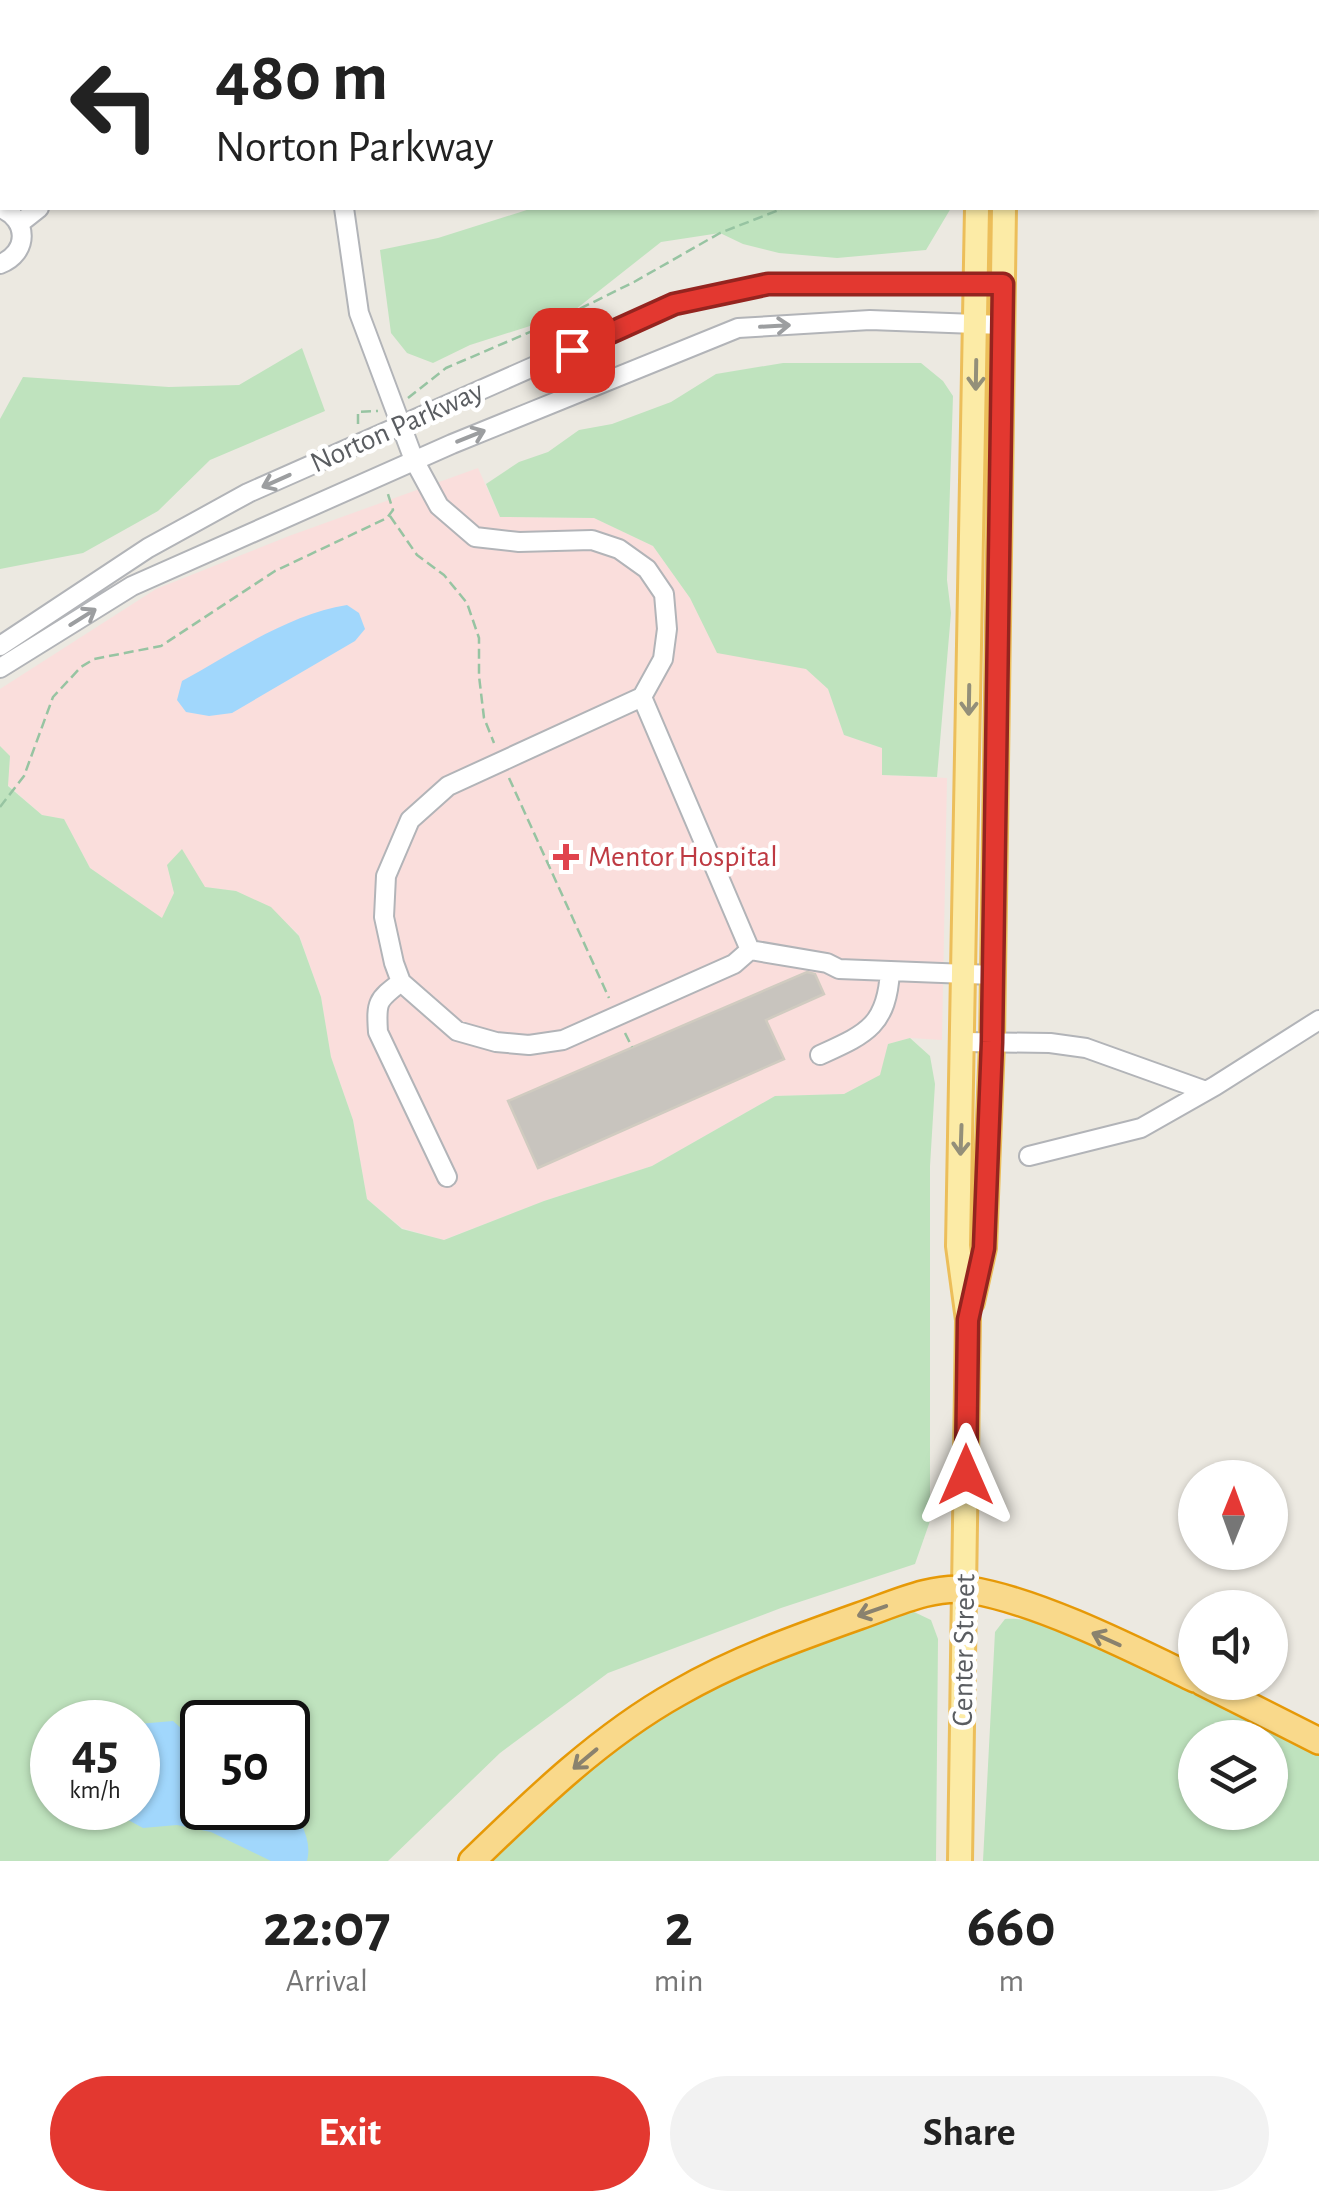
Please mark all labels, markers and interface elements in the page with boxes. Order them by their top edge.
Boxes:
icon: left [50,40,180,170]
text: 480 m [215,43,388,113]
text: Norton Parkway [215,125,494,170]
pin [530,308,615,393]
one-way arrow [758,316,790,335]
icon: arrive [545,323,600,378]
one-way arrow [966,358,985,390]
street label: Norton Parkway [306,375,488,478]
one-way arrow [455,426,486,444]
one-way arrow [261,473,292,491]
one-way arrow [68,606,97,627]
one-way arrow [960,683,979,715]
place label: Mentor Hospital [588,842,778,872]
marker: Mentor Hospital [553,844,579,870]
one-way arrow [951,1123,970,1155]
position arrow [914,1423,1018,1527]
north arrow [1178,1460,1288,1570]
map controls [1178,1460,1288,1830]
street label: Center Street [948,1573,980,1727]
button: sound [1178,1590,1288,1700]
one-way arrow [857,1604,889,1622]
one-way arrow [1091,1629,1122,1647]
speed limit sign: 50 [180,1700,310,1830]
button: layers [1178,1720,1288,1830]
text: 45 [72,1728,118,1778]
one-way arrow [573,1747,598,1770]
text: km/h [69,1778,121,1803]
text: 22:07 [263,1897,391,1957]
text: 2 [664,1897,693,1957]
text: 660 [967,1897,1056,1957]
text: Arrival [286,1965,368,1997]
text: min [654,1965,704,1997]
text: m [998,1965,1024,1997]
button: Exit [50,2076,650,2191]
button: Share [670,2076,1269,2191]

